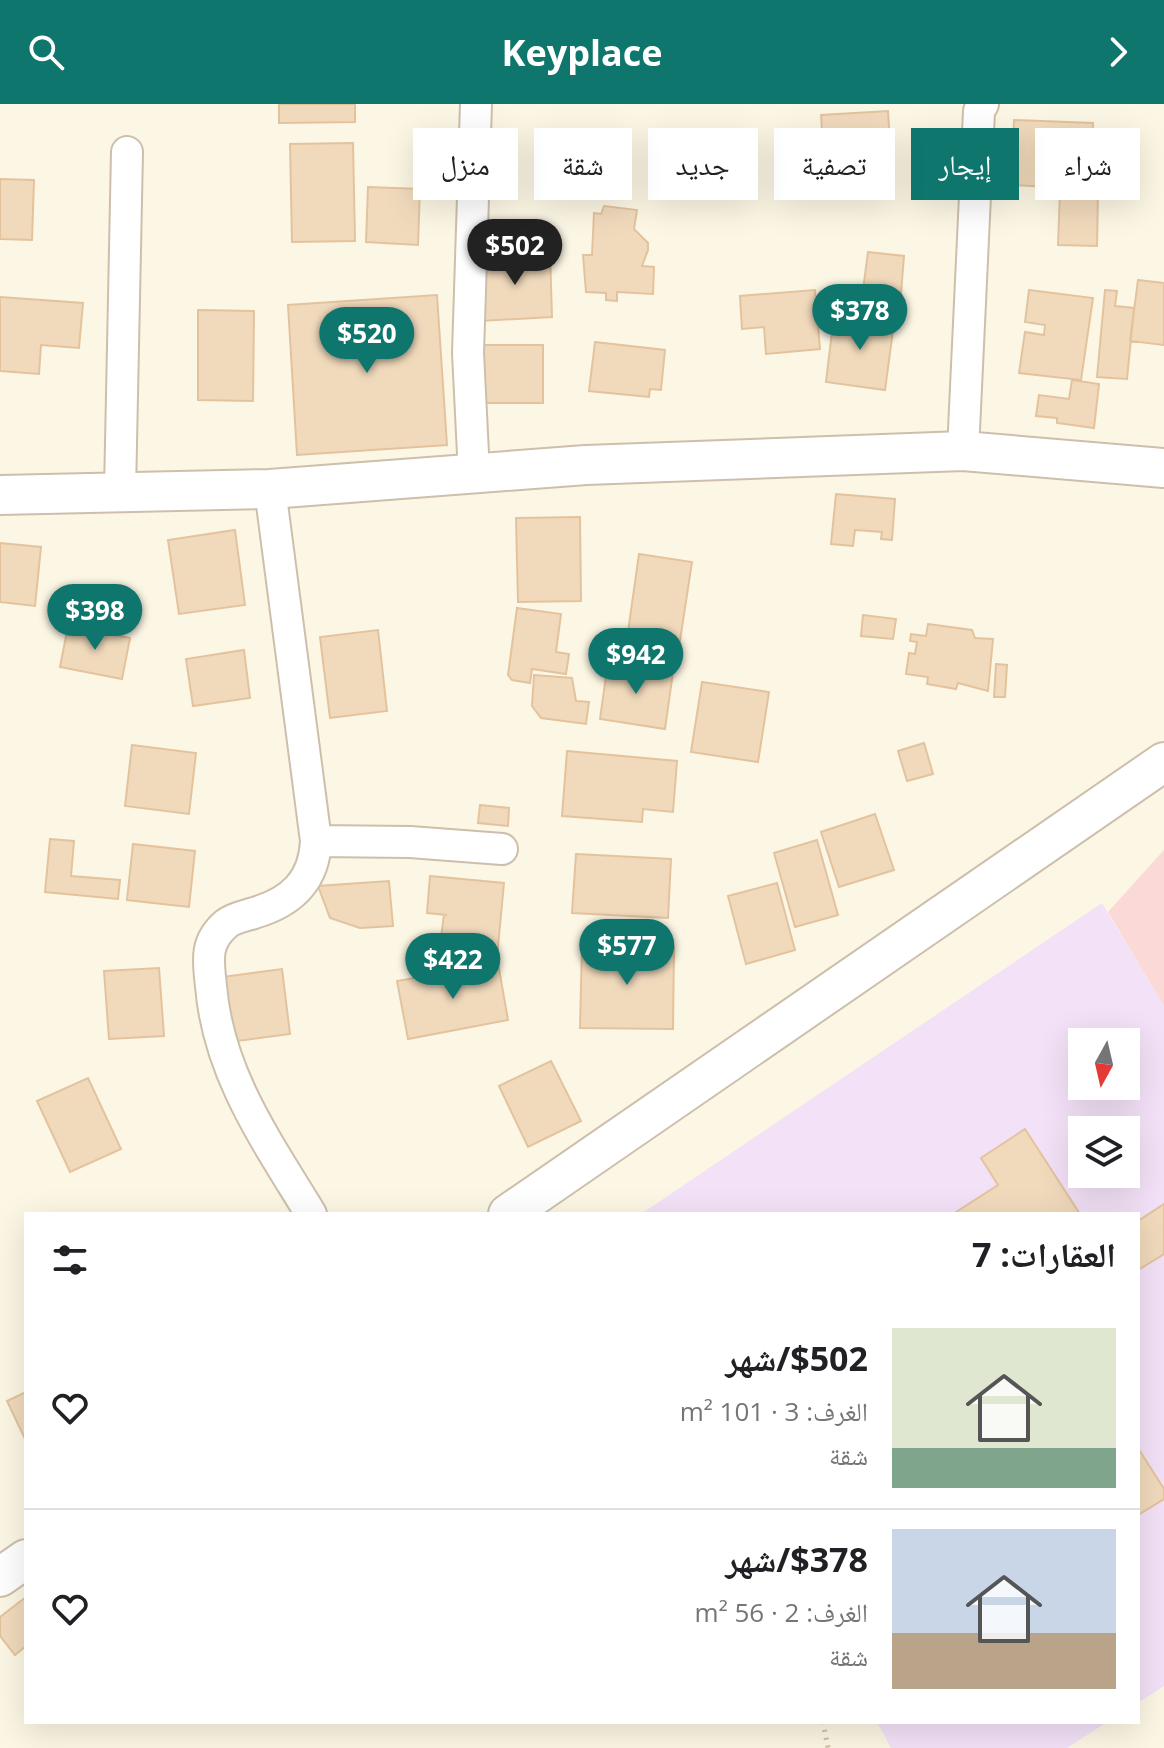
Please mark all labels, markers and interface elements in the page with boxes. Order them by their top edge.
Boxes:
text: Keyplace [502,28,662,77]
icon: search [24,30,68,74]
icon: forward [1096,30,1140,74]
chip: منزل [413,128,518,200]
chip: شقة [534,128,632,200]
chip: جديد [648,128,758,200]
chip: تصفية [774,128,895,200]
chip: إيجار [911,128,1019,200]
chip: شراء [1035,128,1140,200]
pin: $502 [468,219,562,287]
text: $502 [485,227,545,263]
pin: $378 [813,284,907,352]
text: $378 [830,292,890,328]
pin: $520 [320,307,414,375]
text: $520 [337,315,397,351]
pin: $398 [48,584,142,652]
text: $398 [65,592,125,628]
pin: $942 [589,628,683,696]
text: $942 [606,636,666,672]
pin: $577 [580,919,674,987]
text: $577 [597,927,657,963]
pin: $422 [406,933,500,1001]
text: $422 [423,941,483,977]
north arrow [1068,1028,1140,1100]
map controls [1068,1028,1140,1188]
button: layers [1068,1116,1140,1188]
text: العقارات: 7 [972,1231,1116,1277]
icon: filters [48,1238,92,1282]
text: $502/شهر [725,1335,868,1381]
icon: home [956,1360,1052,1456]
icon: heart [48,1386,92,1430]
text: الغرف: 3 · 101 m² [680,1393,868,1429]
text: شقة [829,1437,868,1473]
text: $378/شهر [725,1536,868,1582]
icon: home [956,1561,1052,1657]
icon: heart [48,1587,92,1631]
text: الغرف: 2 · 56 m² [695,1594,868,1630]
text: شقة [829,1638,868,1674]

